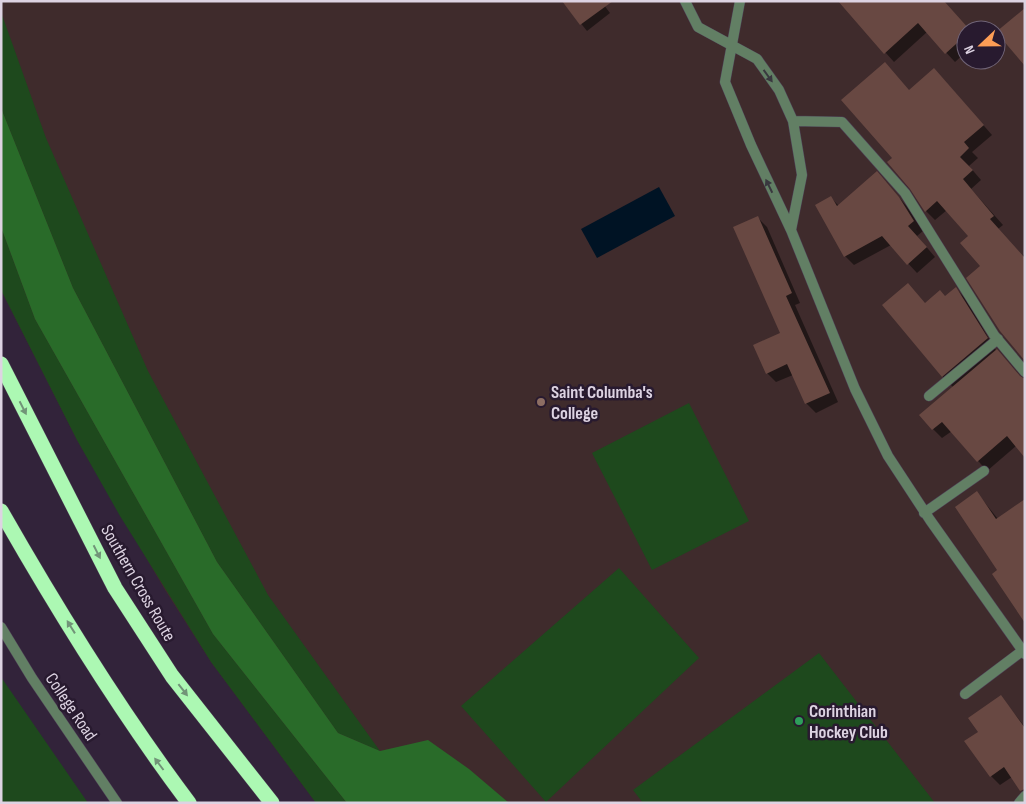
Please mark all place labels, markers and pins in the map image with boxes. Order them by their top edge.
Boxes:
place label: Saint Columba's College [551,382,653,424]
marker: Saint Columba's College [535,396,547,408]
place label: Corinthian Hockey Club [809,701,888,743]
marker: Corinthian Hockey Club [793,715,805,727]

